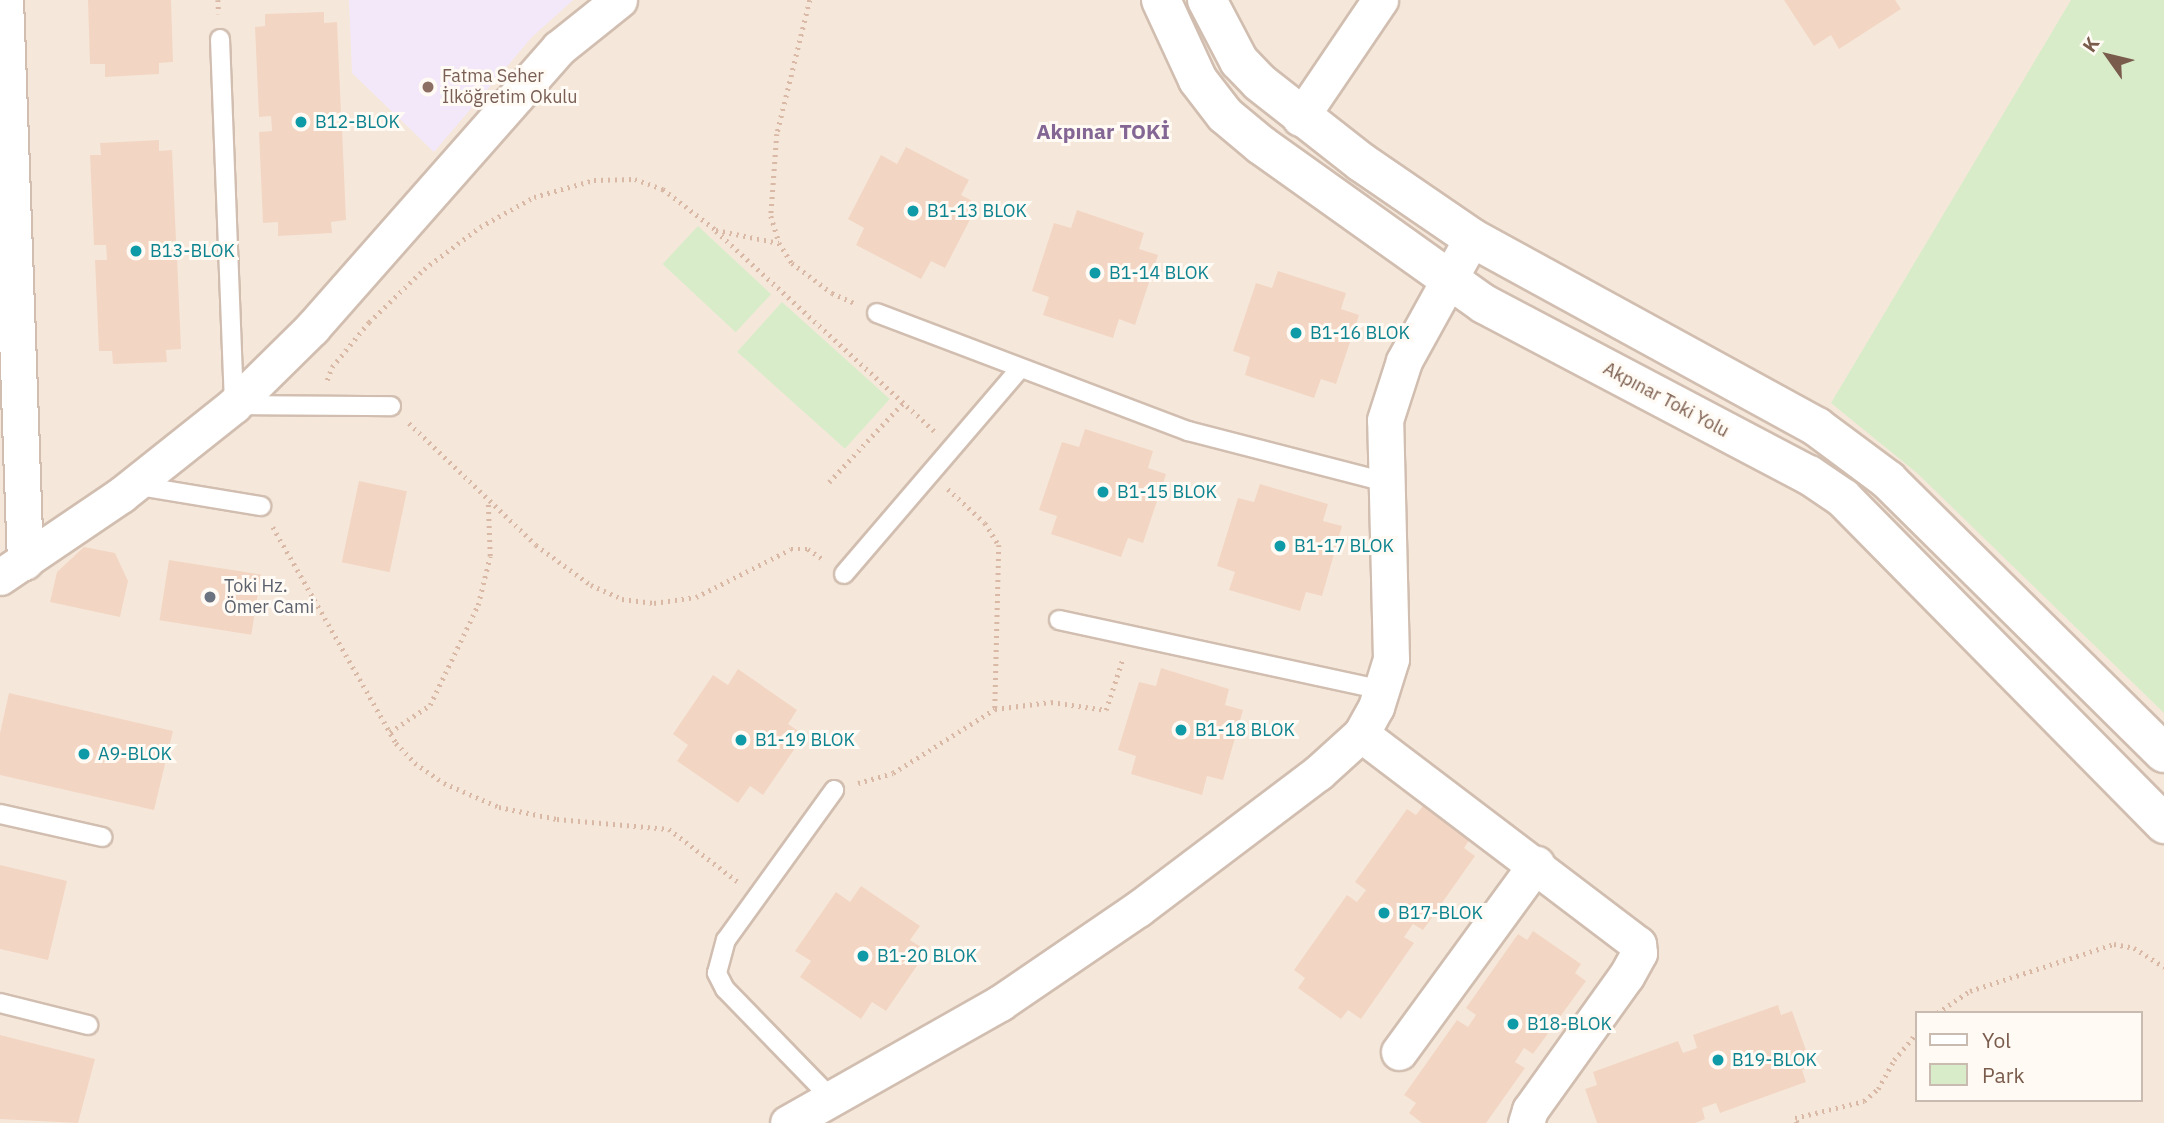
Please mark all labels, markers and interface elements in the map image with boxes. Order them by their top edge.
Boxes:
north arrow [2073,21,2143,91]
text: K [2077,32,2104,56]
place label: Fatma Seher İlköğretim Okulu [442,66,577,108]
marker: Fatma Seher İlköğretim Okulu [420,79,436,95]
place label: B12-BLOK [315,111,400,133]
marker: B12-BLOK [293,114,309,130]
district label: Akpınar TOKİ [1036,118,1170,144]
place label: B1-13 BLOK [927,200,1027,222]
marker: B1-13 BLOK [905,203,921,219]
place label: B13-BLOK [150,240,235,262]
marker: B13-BLOK [128,243,144,259]
place label: B1-14 BLOK [1109,262,1209,284]
marker: B1-14 BLOK [1087,265,1103,281]
place label: B1-16 BLOK [1310,322,1410,344]
marker: B1-16 BLOK [1288,325,1304,341]
street label: Akpınar Toki Yolu [1600,358,1732,442]
place label: B1-15 BLOK [1117,481,1217,503]
marker: B1-15 BLOK [1095,484,1111,500]
place label: B1-17 BLOK [1294,535,1394,557]
marker: B1-17 BLOK [1272,538,1288,554]
place label: Toki Hz. Ömer Cami [224,576,314,618]
marker: Toki Hz. Ömer Cami [202,589,218,605]
place label: B1-18 BLOK [1195,719,1295,741]
marker: B1-18 BLOK [1173,722,1189,738]
place label: B1-19 BLOK [755,729,855,751]
marker: B1-19 BLOK [733,732,749,748]
place label: A9-BLOK [98,743,172,765]
marker: A9-BLOK [76,746,92,762]
place label: B17-BLOK [1398,902,1483,924]
marker: B17-BLOK [1376,905,1392,921]
place label: B1-20 BLOK [877,945,977,967]
marker: B1-20 BLOK [855,948,871,964]
legend [1916,1011,2143,1102]
place label: B18-BLOK [1527,1013,1612,1035]
marker: B18-BLOK [1505,1016,1521,1032]
text: Yol [1982,1026,2011,1054]
place label: B19-BLOK [1732,1049,1817,1071]
marker: B19-BLOK [1710,1052,1726,1068]
text: Park [1982,1061,2025,1089]

